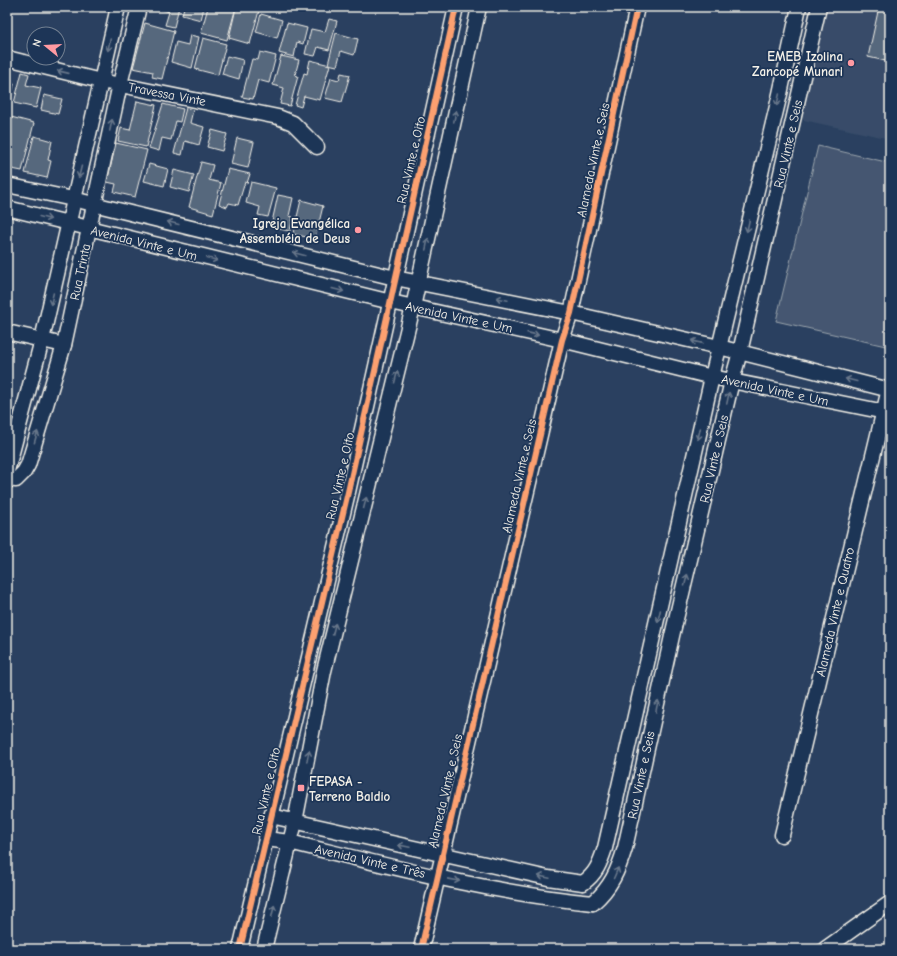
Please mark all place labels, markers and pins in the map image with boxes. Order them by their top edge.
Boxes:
place label: EMEB Izolina Zancopé Munari [752,49,843,79]
marker: EMEB Izolina Zancopé Munari [846,58,856,68]
place label: Igreja Evangélica Assembléia de Deus [240,216,350,246]
marker: Igreja Evangélica Assembléia de Deus [353,225,363,235]
place label: FEPASA - Terreno Baldio [309,774,391,804]
marker: FEPASA - Terreno Baldio [296,783,306,793]

